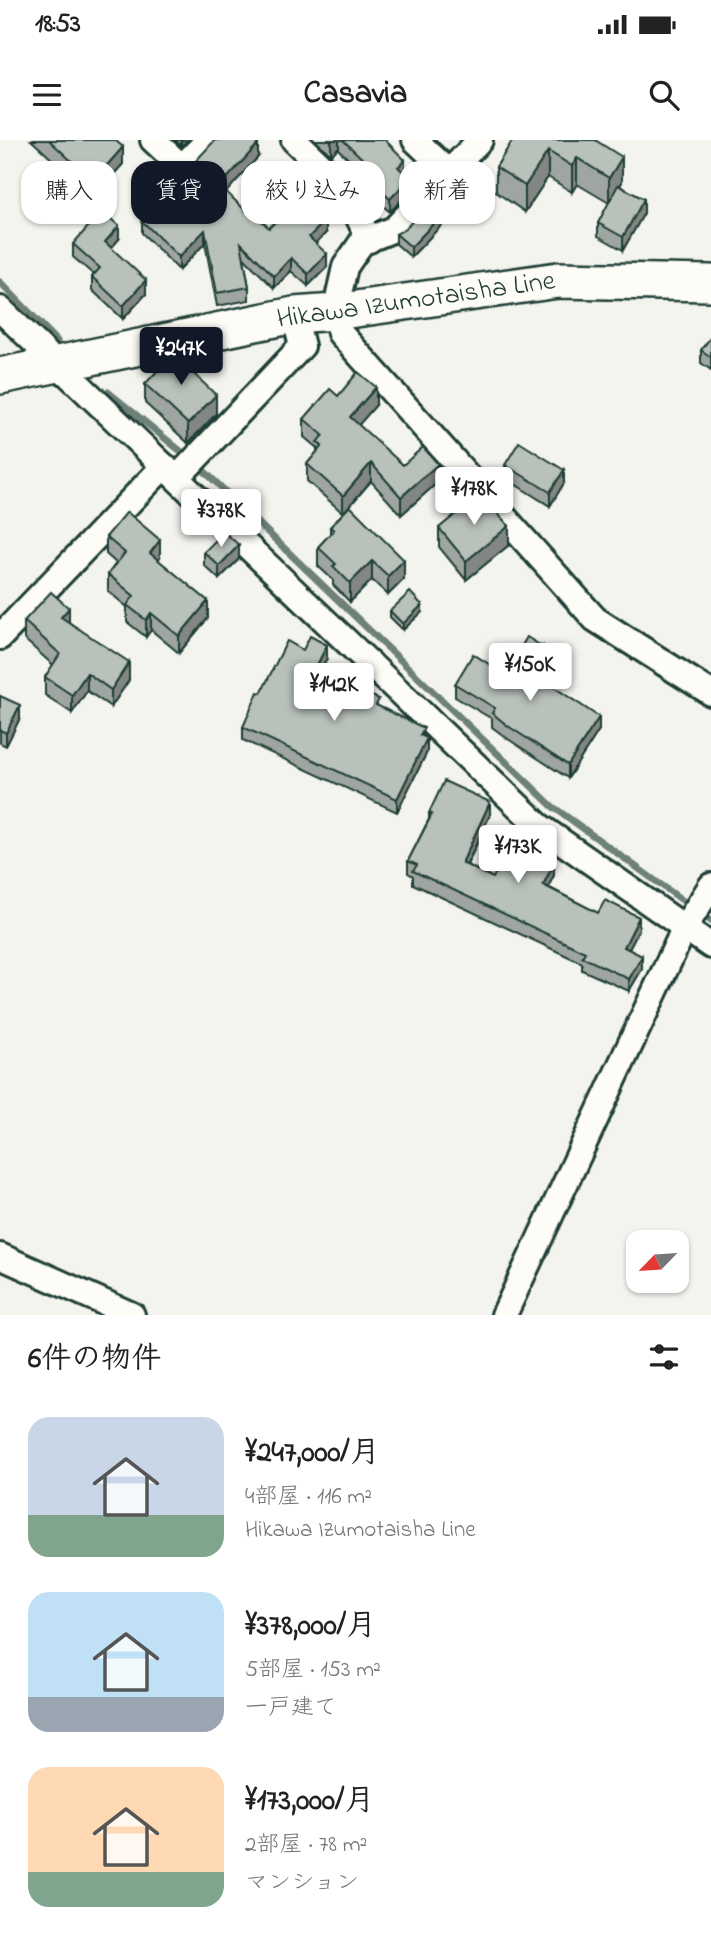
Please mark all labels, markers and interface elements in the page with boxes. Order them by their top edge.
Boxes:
text: 18:53 [35,6,81,44]
text: Casavia [304,71,407,118]
icon: menu [28,76,66,114]
icon: search [645,76,683,114]
chip: 購入 [21,161,117,224]
chip: 賃貸 [131,161,227,224]
chip: 絞り込み [241,161,385,224]
chip: 新着 [399,161,495,224]
street label: Hikawa Izumotaisha Line [274,261,558,341]
pin: ¥247K [132,328,230,387]
text: ¥247K [156,333,206,366]
pin: ¥178K [425,468,523,527]
text: ¥178K [451,473,497,506]
pin: ¥378K [172,490,270,549]
text: ¥378K [197,495,245,528]
pin: ¥150K [481,644,579,703]
text: ¥150K [505,649,555,682]
pin: ¥142K [285,664,383,723]
text: ¥142K [310,669,358,702]
pin: ¥173K [469,826,567,885]
text: ¥173K [495,831,541,864]
north arrow [626,1230,690,1293]
map controls [626,1230,689,1293]
text: 6件の物件 [28,1338,161,1382]
icon: filters [645,1338,683,1376]
text: ¥247,000/月 [245,1432,380,1476]
icon: home [84,1445,168,1529]
text: 4部屋 · 116 m² [245,1481,372,1514]
text: Hikawa Izumotaisha Line [245,1514,476,1547]
text: ¥378,000/月 [245,1605,376,1649]
icon: home [84,1620,168,1704]
text: 5部屋 · 153 m² [245,1654,381,1687]
text: 一戸建て [245,1692,337,1725]
text: ¥173,000/月 [245,1780,374,1824]
icon: home [84,1795,168,1879]
text: 2部屋 · 78 m² [245,1829,367,1862]
text: マンション [245,1867,359,1900]

